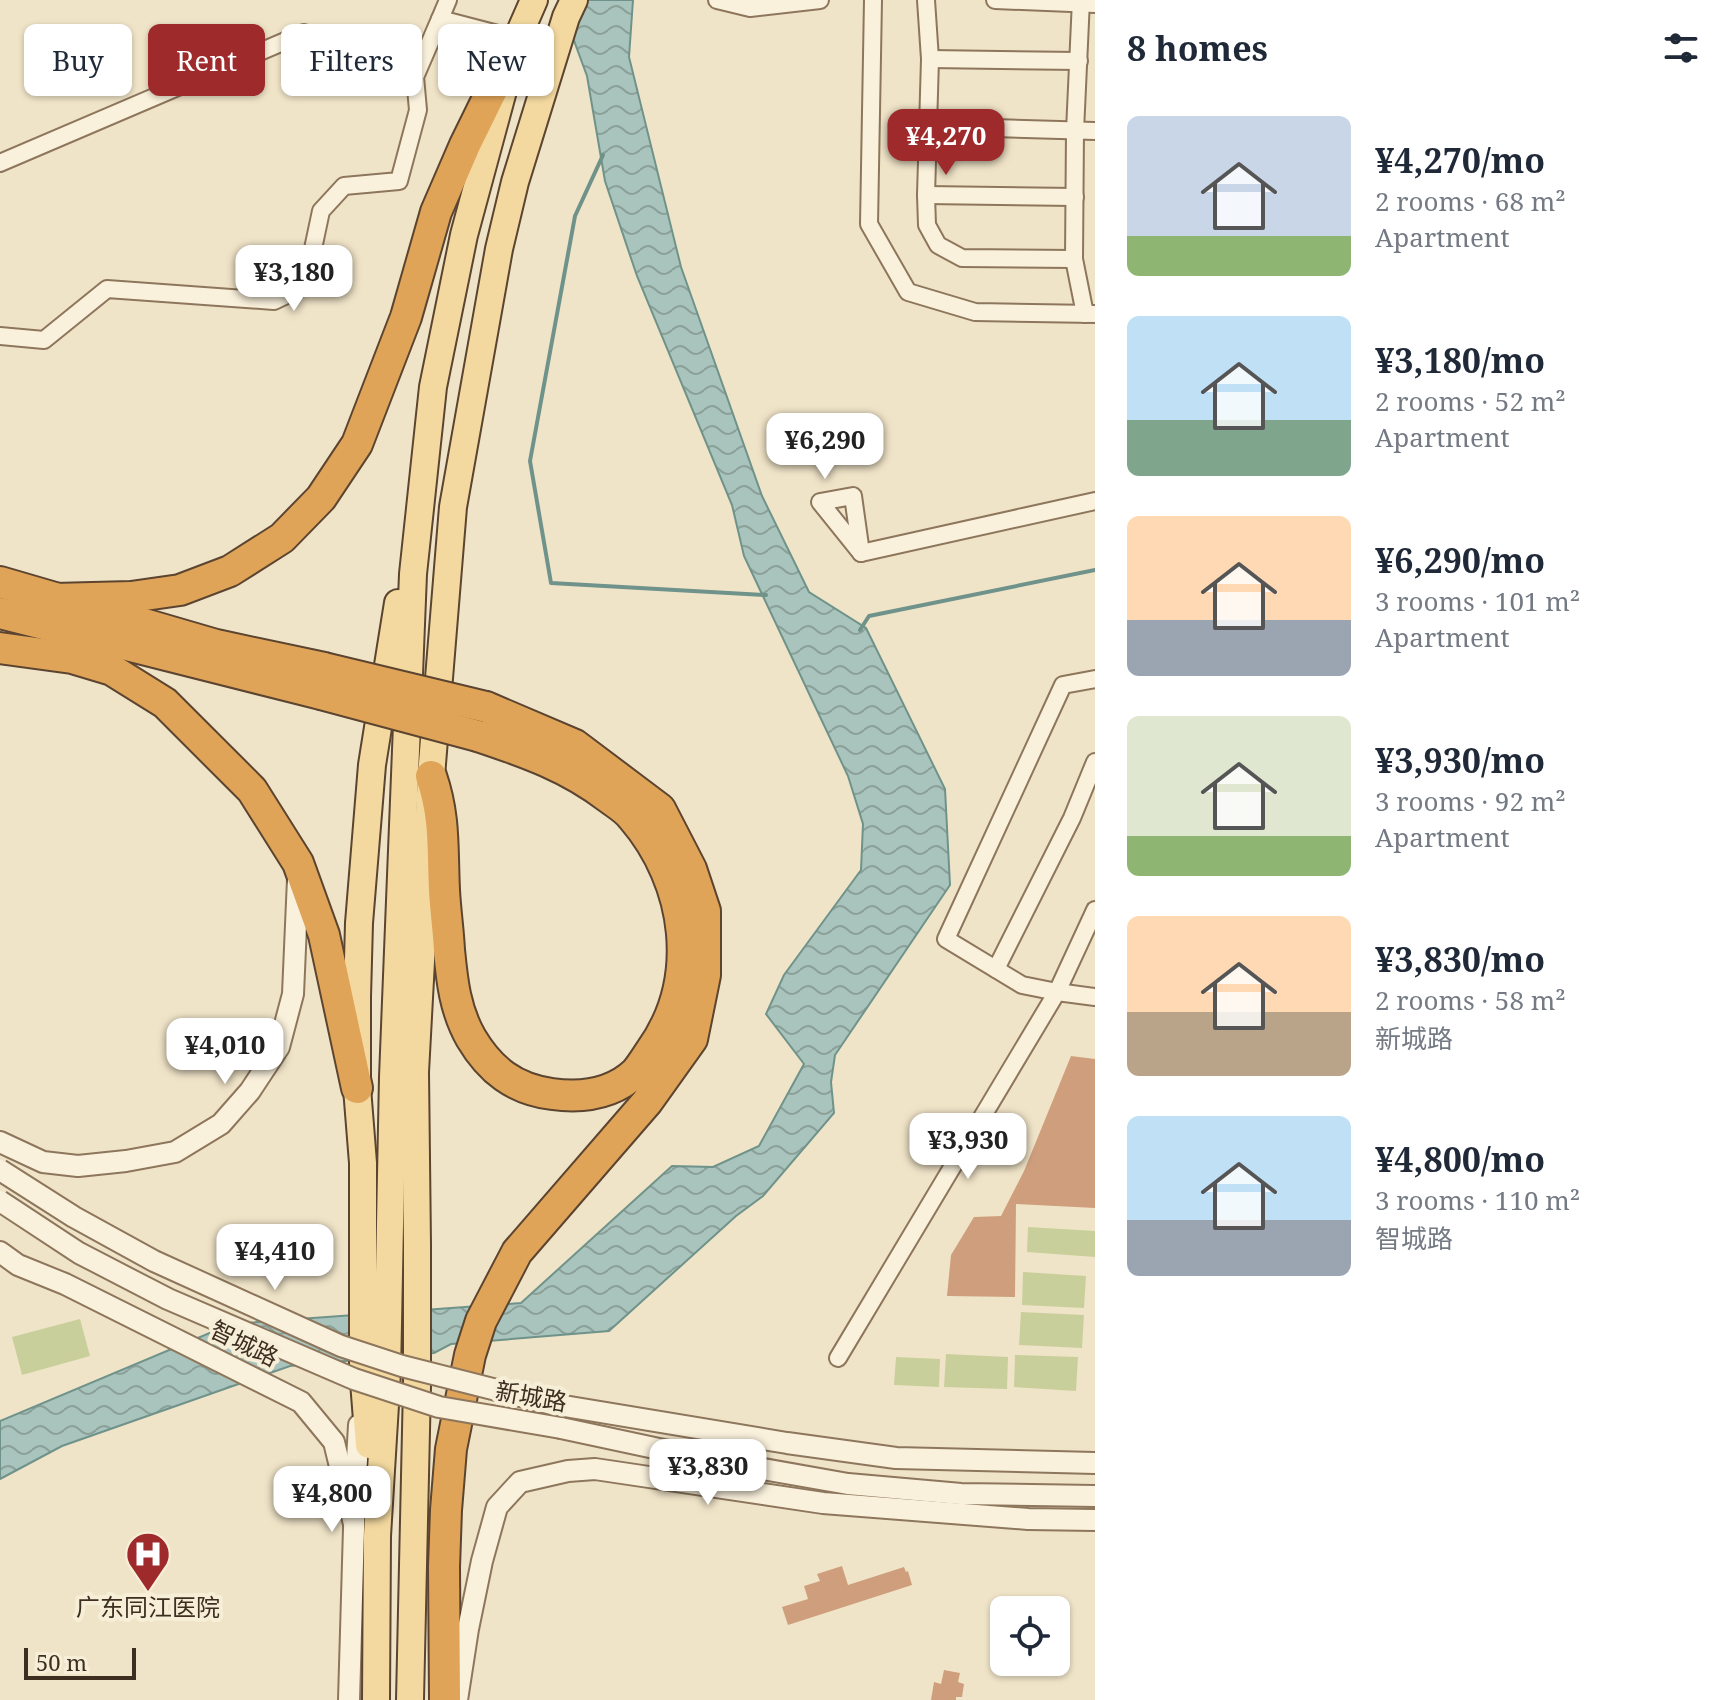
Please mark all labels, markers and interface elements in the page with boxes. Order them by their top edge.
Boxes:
chip: Buy [24,24,132,96]
chip: Rent [148,24,265,96]
chip: Filters [281,24,422,96]
chip: New [438,24,554,96]
text: 8 homes [1127,25,1268,71]
icon: filters [1659,26,1703,70]
pin: ¥4,270 [881,109,1011,177]
text: ¥4,270 [905,117,987,153]
text: ¥4,270/mo [1375,137,1545,183]
icon: home [1191,148,1287,244]
text: 2 rooms · 68 m² [1375,183,1566,219]
text: Apartment [1375,219,1510,255]
pin: ¥3,180 [229,245,359,313]
text: ¥3,180 [253,253,335,289]
text: ¥3,180/mo [1375,337,1545,383]
icon: home [1191,348,1287,444]
text: 2 rooms · 52 m² [1375,383,1566,419]
pin: ¥6,290 [760,413,890,481]
text: Apartment [1375,419,1510,455]
text: ¥6,290 [784,421,866,457]
text: ¥6,290/mo [1375,537,1545,583]
icon: home [1191,548,1287,644]
text: 3 rooms · 101 m² [1375,583,1580,619]
text: Apartment [1375,619,1510,655]
text: ¥3,930/mo [1375,737,1545,783]
icon: home [1191,748,1287,844]
text: 3 rooms · 92 m² [1375,783,1566,819]
text: Apartment [1375,819,1510,855]
text: ¥3,830/mo [1375,936,1545,982]
icon: home [1191,948,1287,1044]
text: 2 rooms · 58 m² [1375,982,1566,1018]
pin: ¥4,010 [160,1018,290,1086]
text: 新城路 [1375,1020,1453,1056]
text: ¥4,010 [184,1026,266,1062]
pin: ¥3,930 [903,1113,1033,1181]
text: ¥3,930 [927,1121,1009,1157]
text: ¥4,800/mo [1375,1136,1545,1182]
icon: home [1191,1148,1287,1244]
text: 3 rooms · 110 m² [1375,1182,1580,1218]
text: 智城路 [1375,1220,1453,1256]
pin: ¥4,410 [210,1224,340,1292]
text: ¥4,410 [234,1232,316,1268]
street label: 智城路 [205,1312,284,1373]
street label: 新城路 [493,1373,570,1418]
pin: ¥3,830 [643,1439,773,1507]
text: ¥3,830 [667,1447,749,1483]
pin: ¥4,800 [267,1466,397,1534]
text: ¥4,800 [291,1474,373,1510]
hospital icon: 广东同江医院 [124,1530,172,1593]
place label: 广东同江医院 [76,1590,220,1623]
map controls [990,1596,1070,1676]
button: locate [990,1596,1070,1676]
scale bar [24,1644,136,1680]
text: 50 m [36,1647,87,1677]

